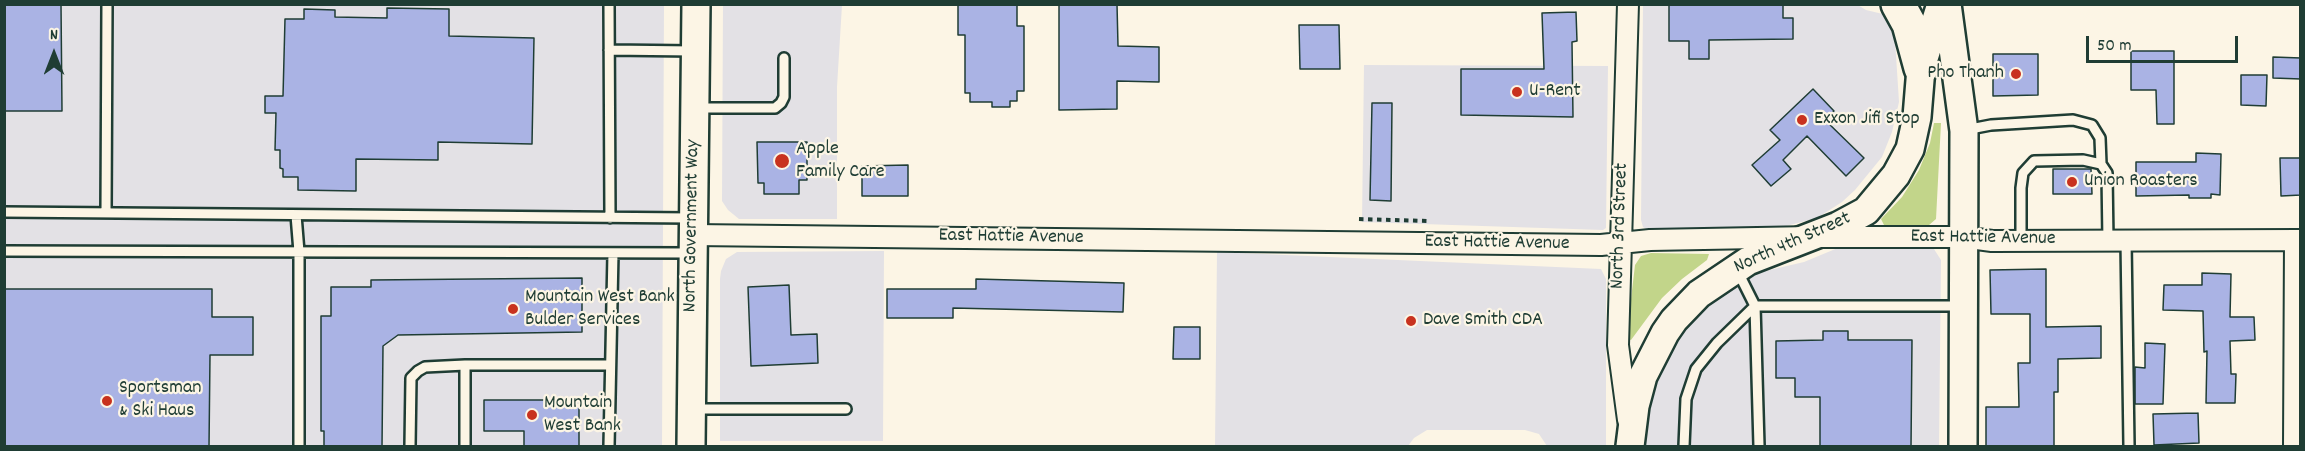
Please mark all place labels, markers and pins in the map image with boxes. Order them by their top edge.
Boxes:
place label: Pho Thanh [1927,62,2004,86]
marker: Pho Thanh [2009,67,2023,81]
place label: U-Rent [1529,80,1581,104]
marker: U-Rent [1510,85,1524,99]
place label: Exxon Jifi Stop [1814,108,1920,132]
marker: Exxon Jifi Stop [1795,113,1809,127]
place label: Apple Family Care [796,138,885,185]
marker: Apple Family Care [773,152,791,170]
place label: Union Roasters [2084,170,2198,194]
marker: Union Roasters [2065,175,2079,189]
place label: Mountain West Bank Bulder Services [525,286,675,333]
marker: Mountain West Bank Bulder Services [506,302,520,316]
place label: Dave Smith CDA [1423,309,1543,333]
marker: Dave Smith CDA [1404,314,1418,328]
place label: Sportsman & Ski Haus [119,377,202,424]
place label: Mountain West Bank [544,392,621,439]
marker: Sportsman & Ski Haus [100,394,114,408]
marker: Mountain West Bank [525,408,539,422]

